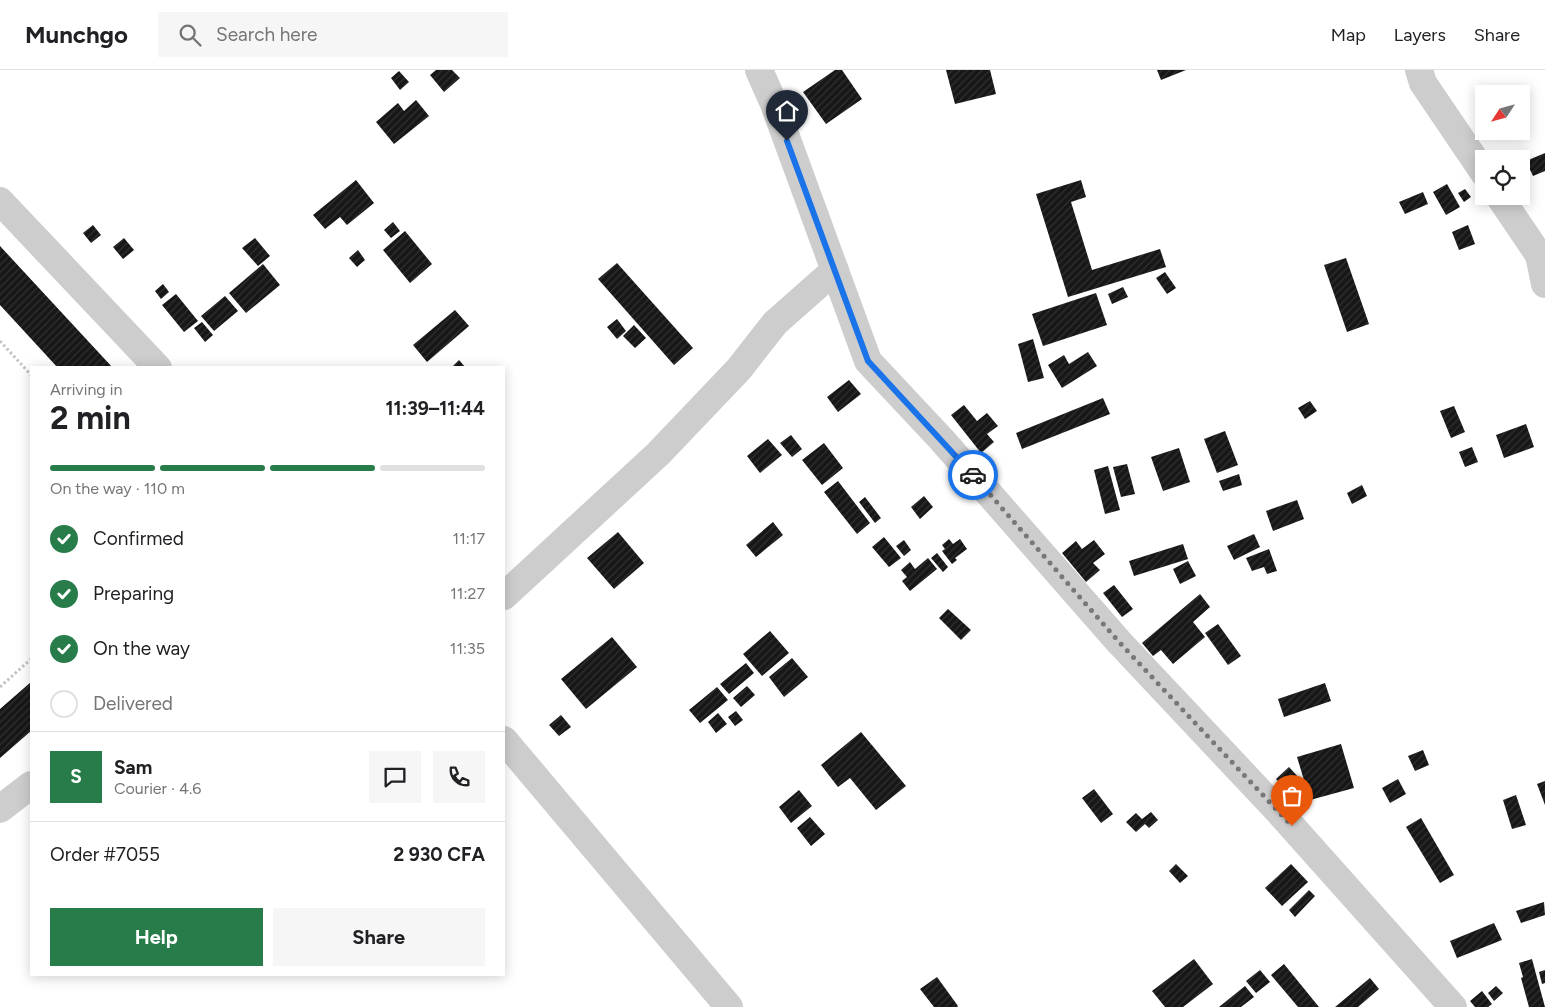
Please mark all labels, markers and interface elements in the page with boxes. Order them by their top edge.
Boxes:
search box [158,12,508,57]
text: Munchgo [25,20,128,49]
icon: search [176,21,204,49]
text: Search here [216,23,317,46]
text: Map [1331,24,1366,46]
text: Layers [1394,24,1446,46]
text: Share [1474,24,1520,46]
north arrow [1475,85,1530,140]
map controls [1475,85,1530,205]
pin [766,90,808,141]
icon: home [773,97,801,125]
button: locate [1475,150,1530,205]
text: Arriving in [50,380,122,399]
text: 11:39–11:44 [385,397,485,420]
text: 2 min [50,399,131,437]
courier [948,450,998,500]
icon: car [959,461,987,489]
text: On the way · 110 m [50,479,185,498]
icon: check [50,525,78,553]
text: Confirmed [93,527,184,550]
text: 11:17 [453,529,485,548]
icon: check [50,580,78,608]
text: Preparing [93,582,174,605]
text: 11:27 [450,584,485,603]
icon: check [50,635,78,663]
text: On the way [93,637,190,660]
text: 11:35 [450,639,485,658]
text: Delivered [93,692,173,715]
button: chat [369,751,421,803]
button: phone [433,751,485,803]
text: Sam [114,756,152,779]
text: S [70,765,82,788]
pin [1271,775,1313,826]
text: Courier · 4.6 [114,779,201,798]
icon: bag [1278,782,1306,810]
text: Order #7055 [50,843,160,866]
text: 2 930 CFA [393,843,485,866]
button: Help [50,908,263,966]
button: Share [273,908,485,966]

